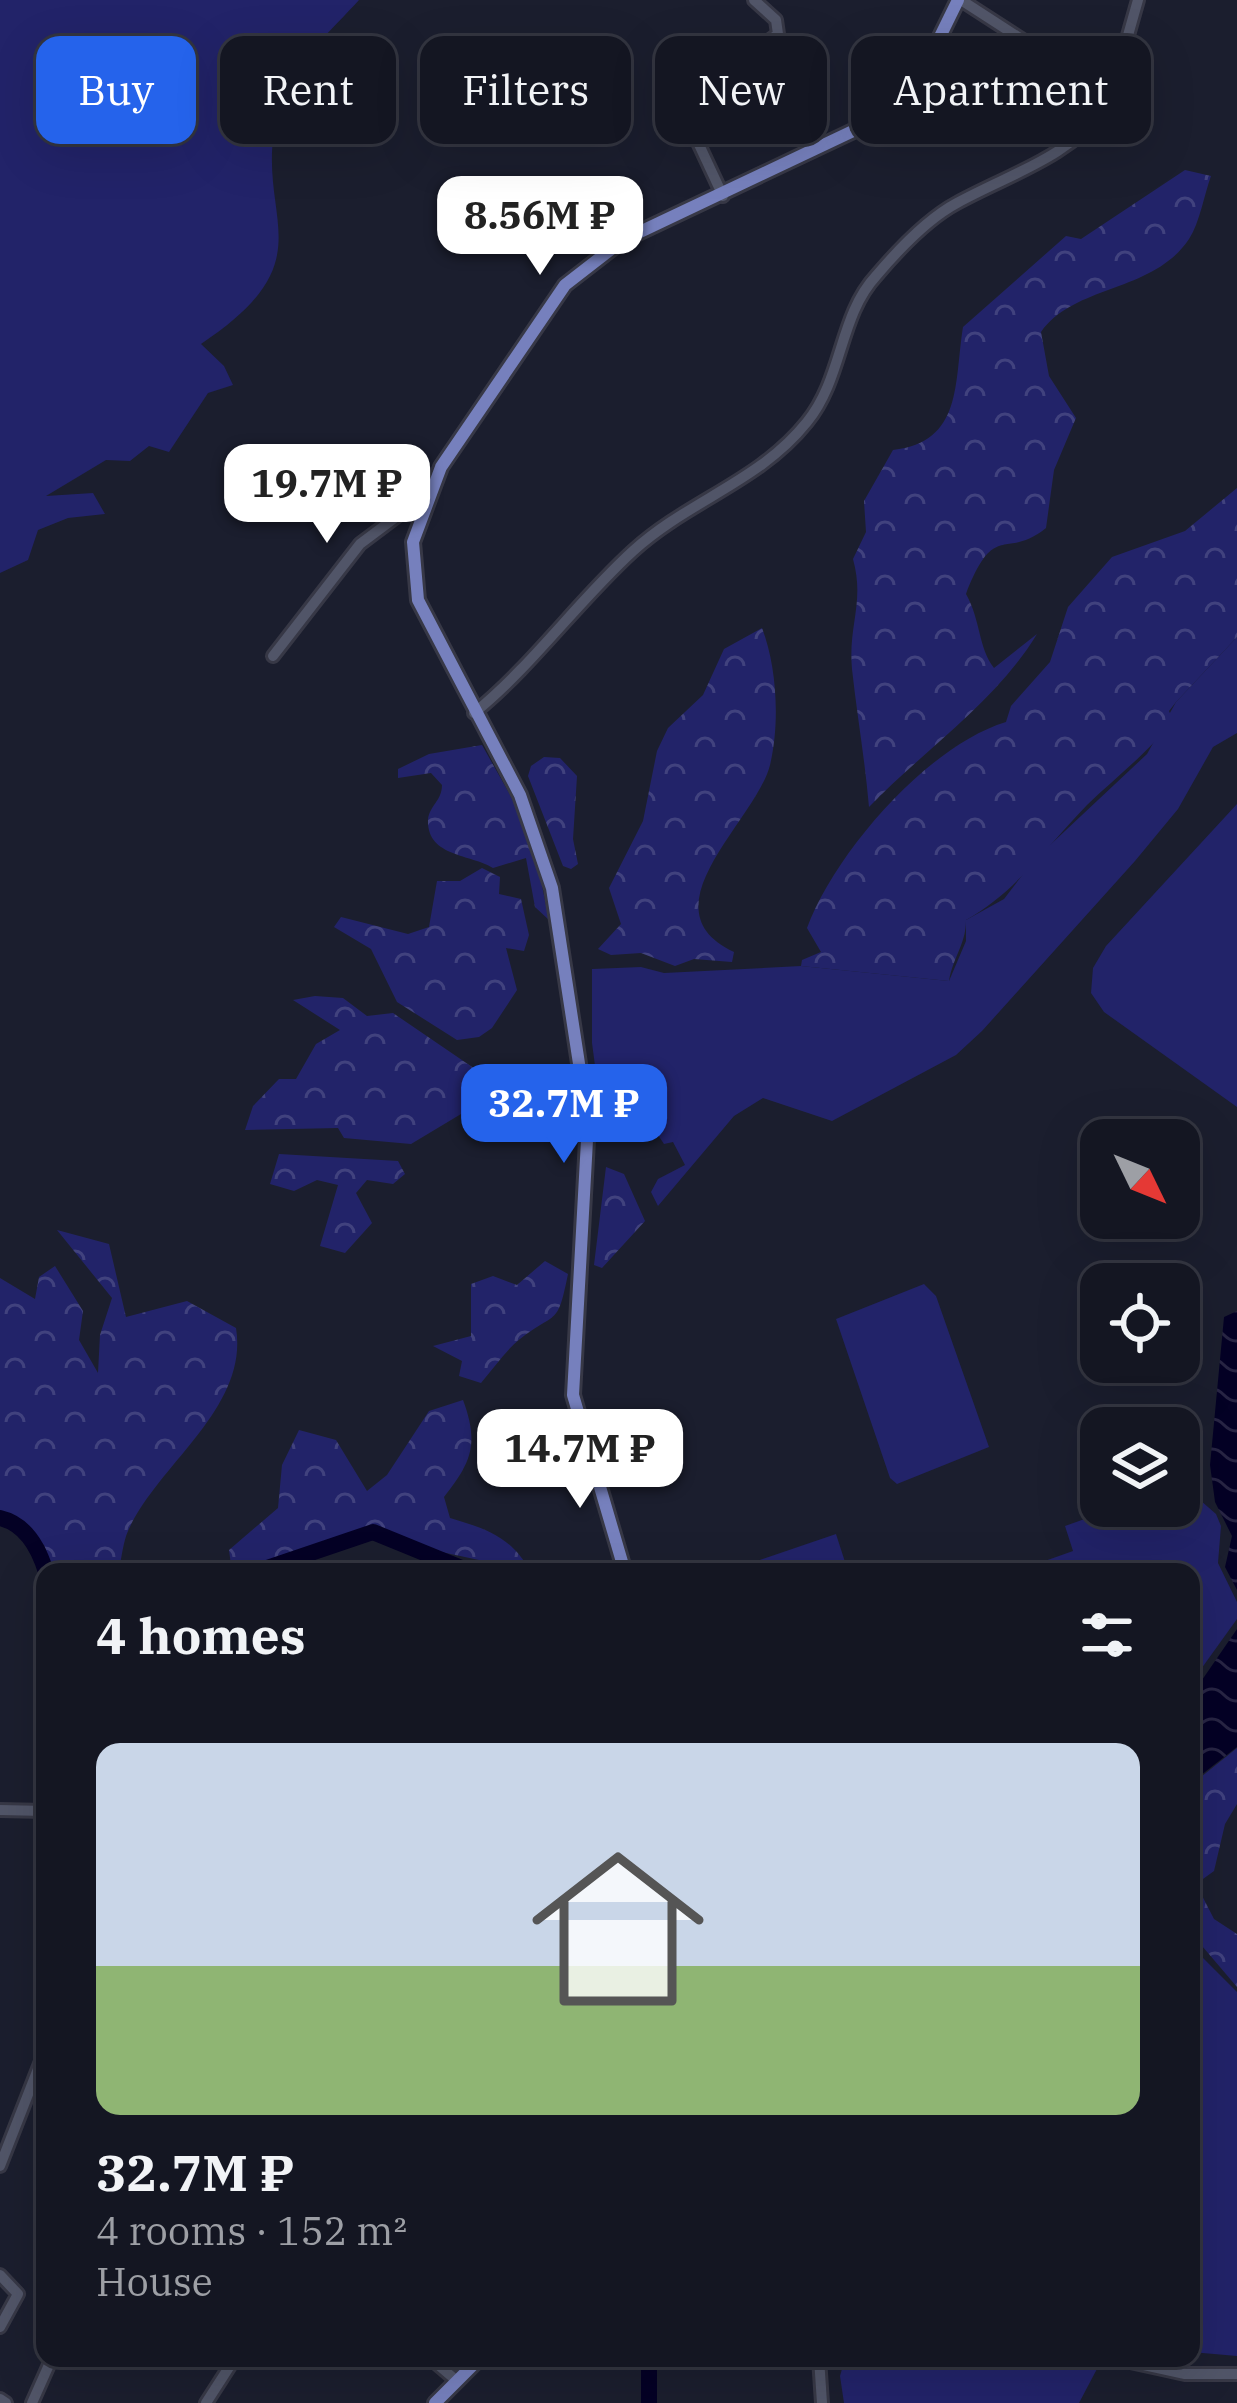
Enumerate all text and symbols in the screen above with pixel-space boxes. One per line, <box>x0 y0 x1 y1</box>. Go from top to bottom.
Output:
chip: Buy <box>36 36 196 144</box>
chip: Rent <box>220 36 396 144</box>
chip: Filters <box>420 36 631 144</box>
chip: New <box>655 36 827 144</box>
chip: Apartment <box>851 36 1151 144</box>
pin: 8.56M ₽ <box>429 176 651 278</box>
text: 8.56M ₽ <box>464 189 616 240</box>
pin: 19.7M ₽ <box>216 444 438 546</box>
text: 19.7M ₽ <box>251 457 403 508</box>
pin: 32.7M ₽ <box>453 1064 675 1166</box>
text: 32.7M ₽ <box>488 1077 640 1128</box>
north arrow <box>1080 1119 1200 1239</box>
map controls <box>1080 1119 1200 1527</box>
button: locate <box>1080 1263 1200 1383</box>
button: layers <box>1080 1407 1200 1527</box>
pin: 14.7M ₽ <box>469 1409 691 1511</box>
text: 14.7M ₽ <box>504 1422 656 1473</box>
text: 4 homes <box>96 1602 306 1668</box>
icon: filters <box>1074 1602 1140 1668</box>
icon: home <box>510 1821 726 2037</box>
text: 32.7M ₽ <box>96 2139 295 2205</box>
text: 4 rooms · 152 m² <box>96 2205 407 2256</box>
text: House <box>96 2256 213 2307</box>

